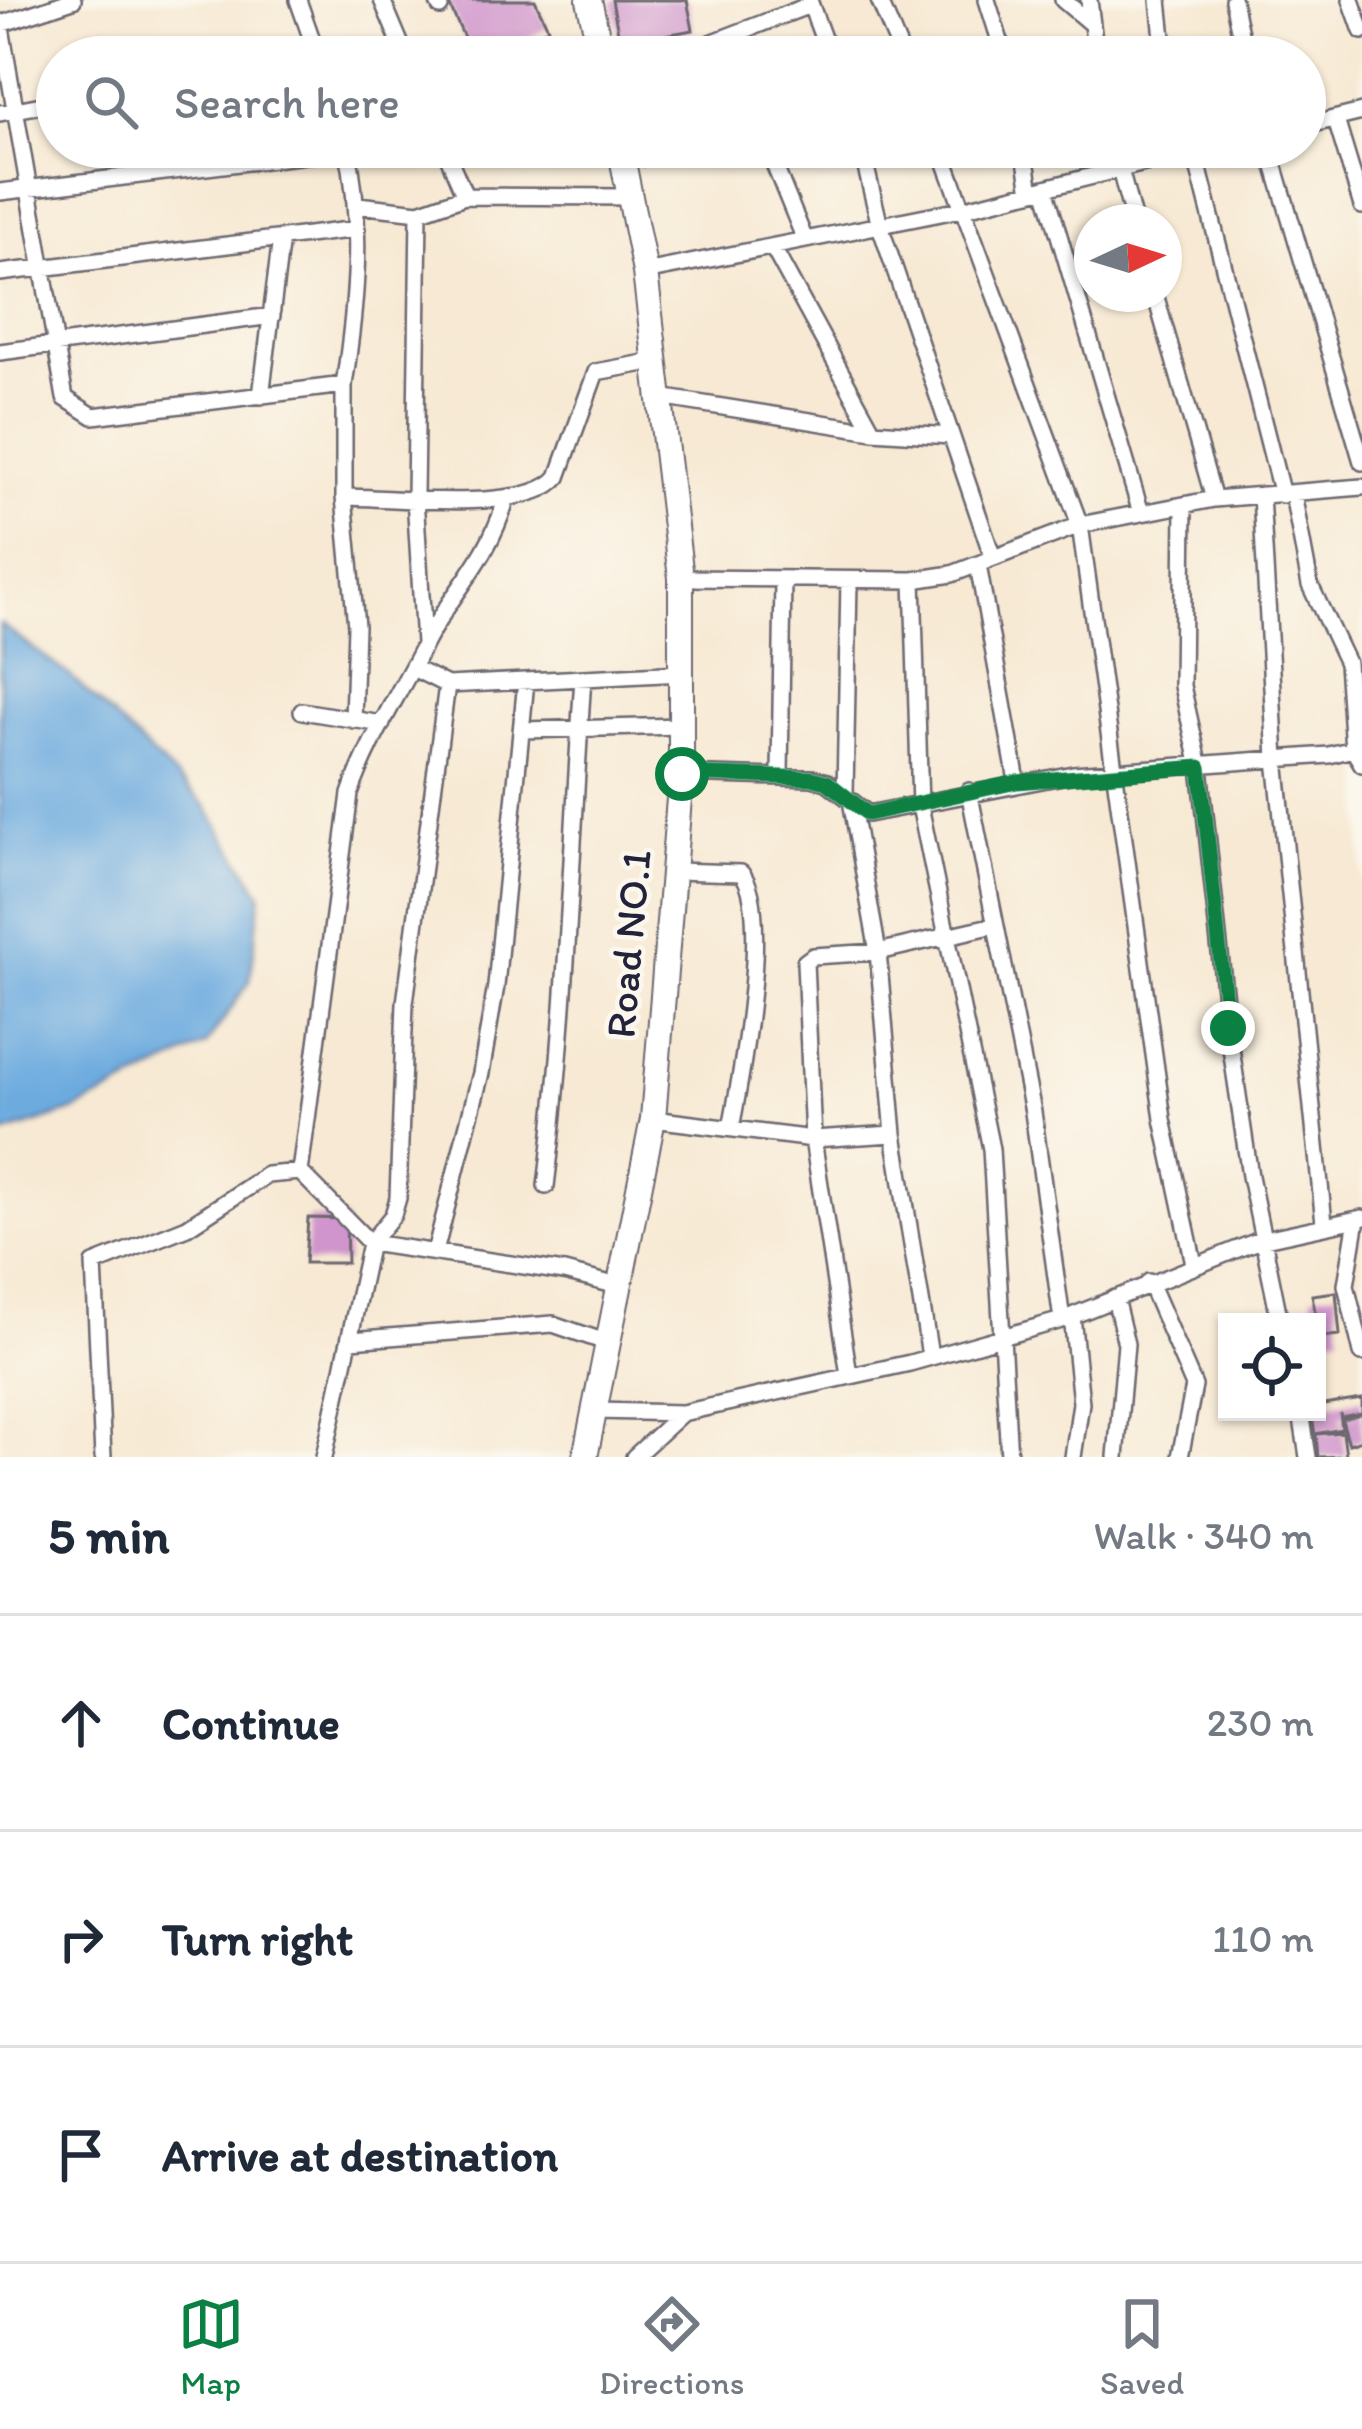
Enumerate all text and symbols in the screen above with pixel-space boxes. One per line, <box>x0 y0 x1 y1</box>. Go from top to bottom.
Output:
search box <box>36 36 1326 168</box>
icon: search <box>78 69 144 135</box>
text: Search here <box>174 75 400 129</box>
north arrow <box>1074 204 1182 312</box>
route start <box>655 747 709 801</box>
street label: Road NO.1 <box>594 848 662 1040</box>
route end <box>1201 1001 1255 1055</box>
map controls <box>1218 1313 1326 1421</box>
button: locate <box>1218 1313 1326 1421</box>
text: 5 min <box>48 1505 169 1566</box>
text: Walk · 340 m <box>1094 1512 1314 1559</box>
icon: ahead <box>48 1690 114 1756</box>
text: Continue <box>162 1696 340 1750</box>
text: 230 m <box>1207 1699 1314 1746</box>
icon: right <box>48 1906 114 1972</box>
text: Turn right <box>162 1912 353 1966</box>
text: 110 m <box>1212 1915 1314 1962</box>
icon: arrive <box>48 2122 114 2188</box>
text: Arrive at destination <box>162 2128 558 2182</box>
tab: Map <box>178 2291 244 2402</box>
tab: Directions <box>599 2291 744 2402</box>
tab: Saved <box>1100 2291 1184 2402</box>

